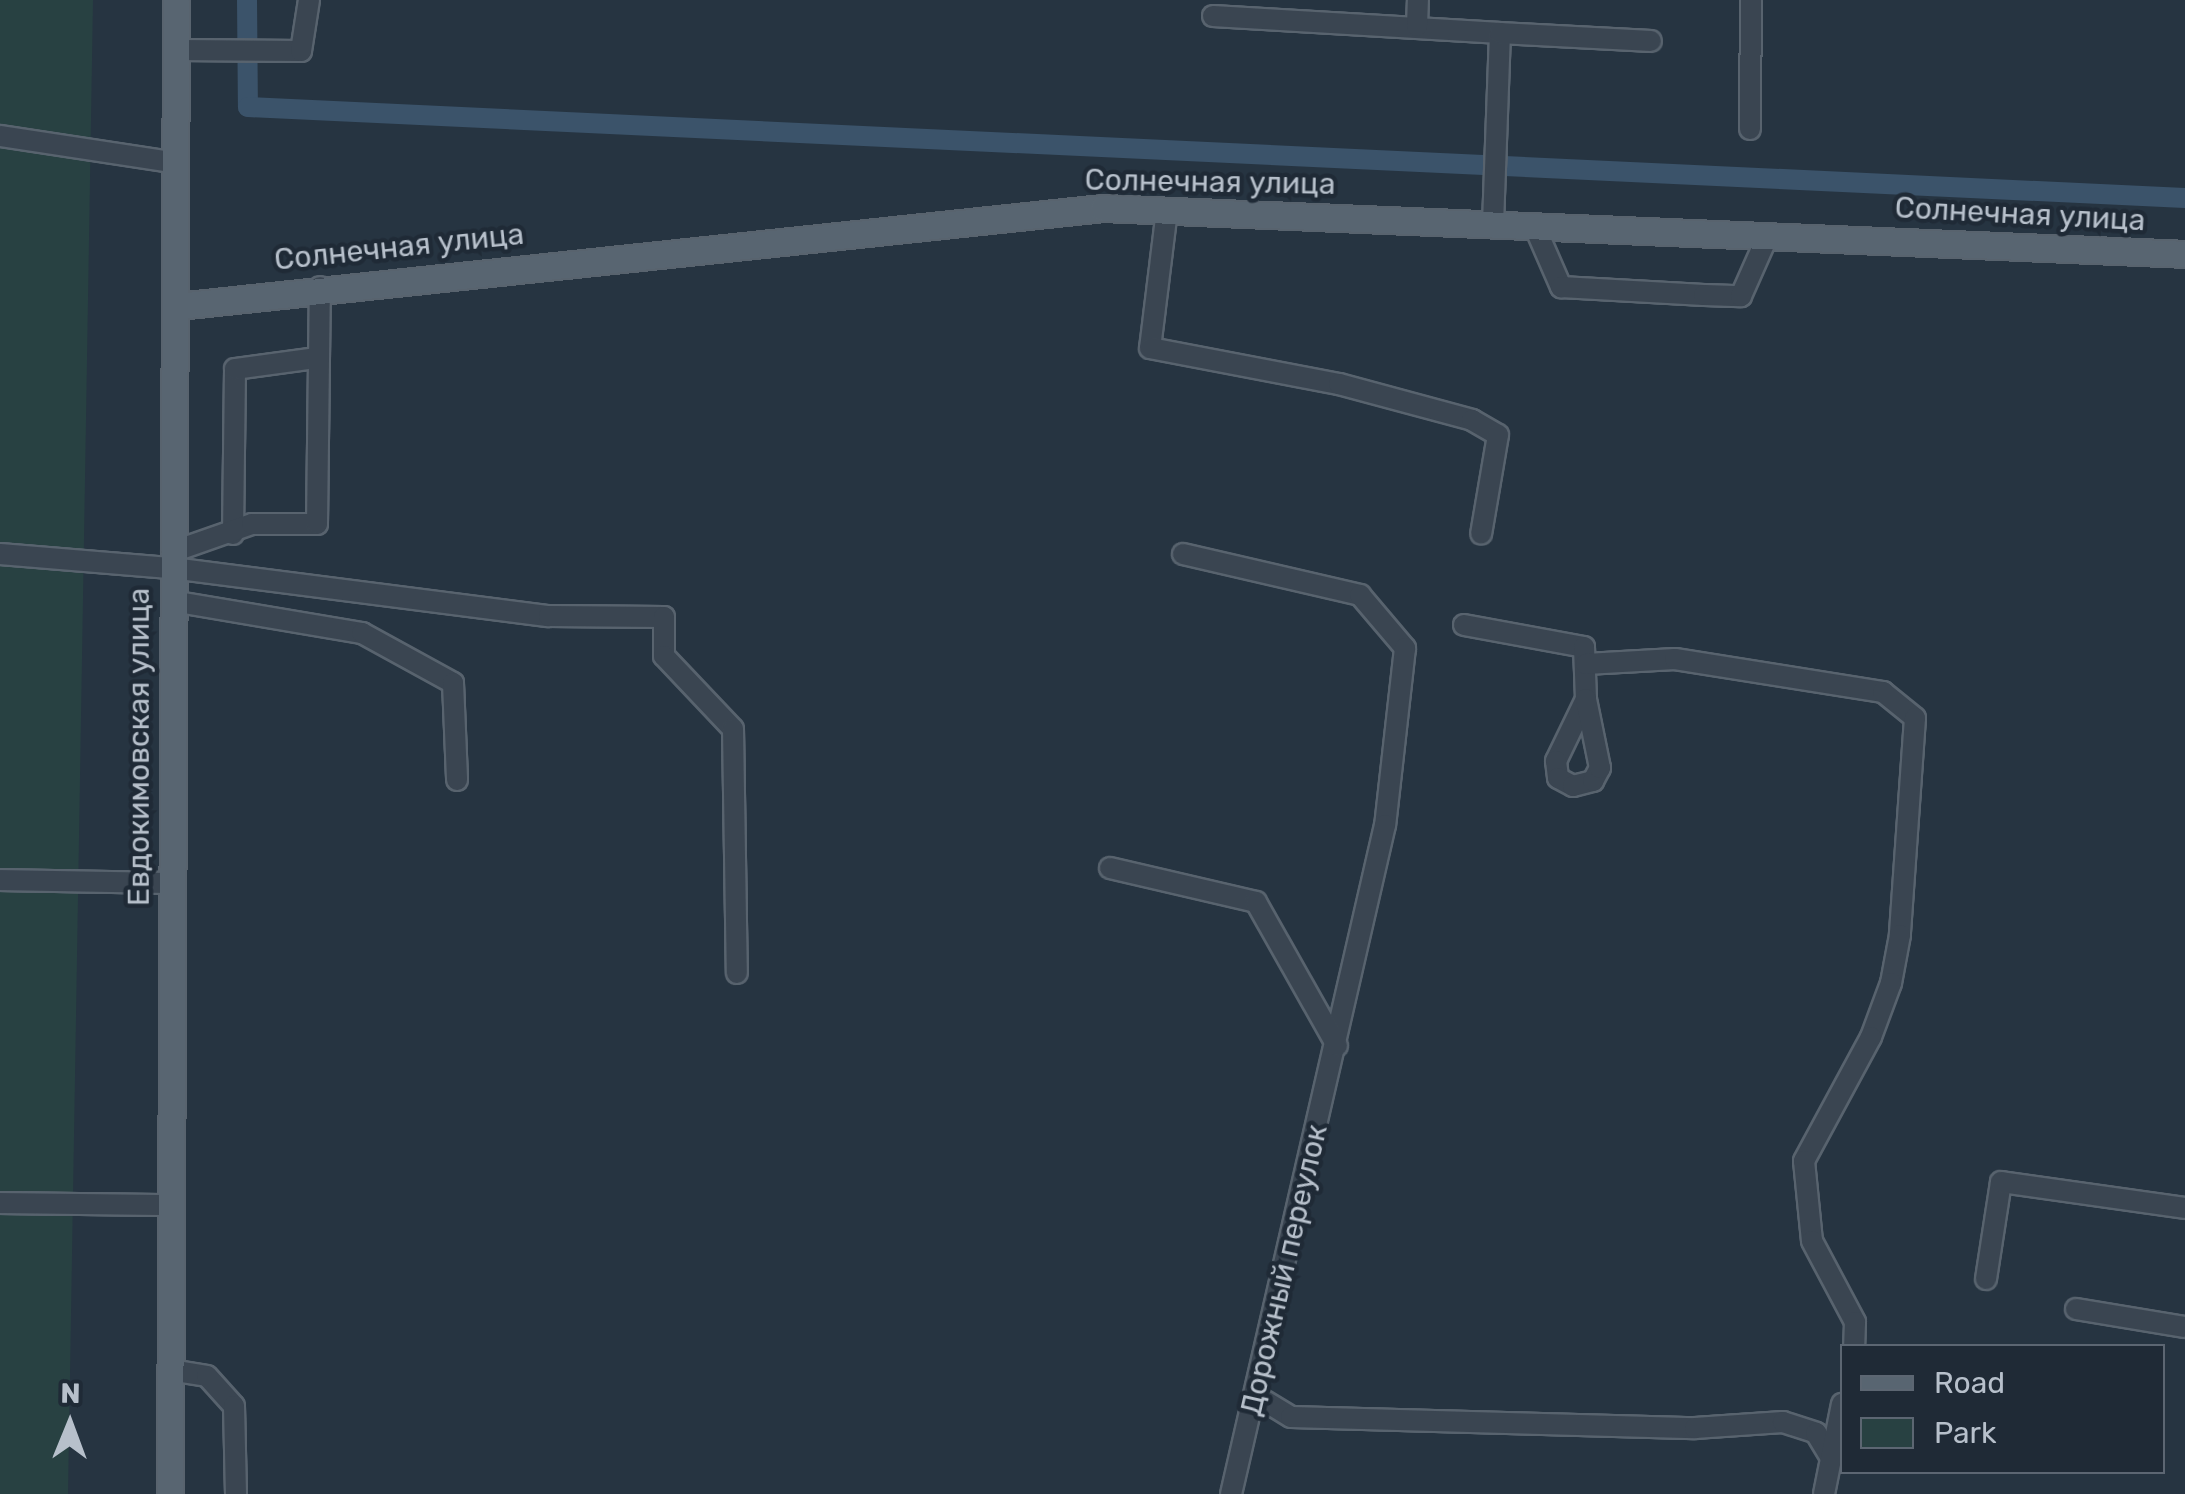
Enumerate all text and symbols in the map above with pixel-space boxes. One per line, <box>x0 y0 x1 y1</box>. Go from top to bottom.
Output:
street label: Солнечная улица <box>1084 162 1336 202</box>
street label: Солнечная улица <box>1894 189 2146 239</box>
street label: Солнечная улица <box>272 216 526 278</box>
street label: Евдокимовская улица <box>121 588 157 906</box>
street label: Дорожный переулок <box>1233 1121 1335 1419</box>
legend <box>1840 1344 2165 1474</box>
text: Road <box>1934 1365 2005 1401</box>
north arrow <box>20 1374 120 1474</box>
text: N <box>60 1377 81 1410</box>
text: Park <box>1934 1415 1996 1451</box>

